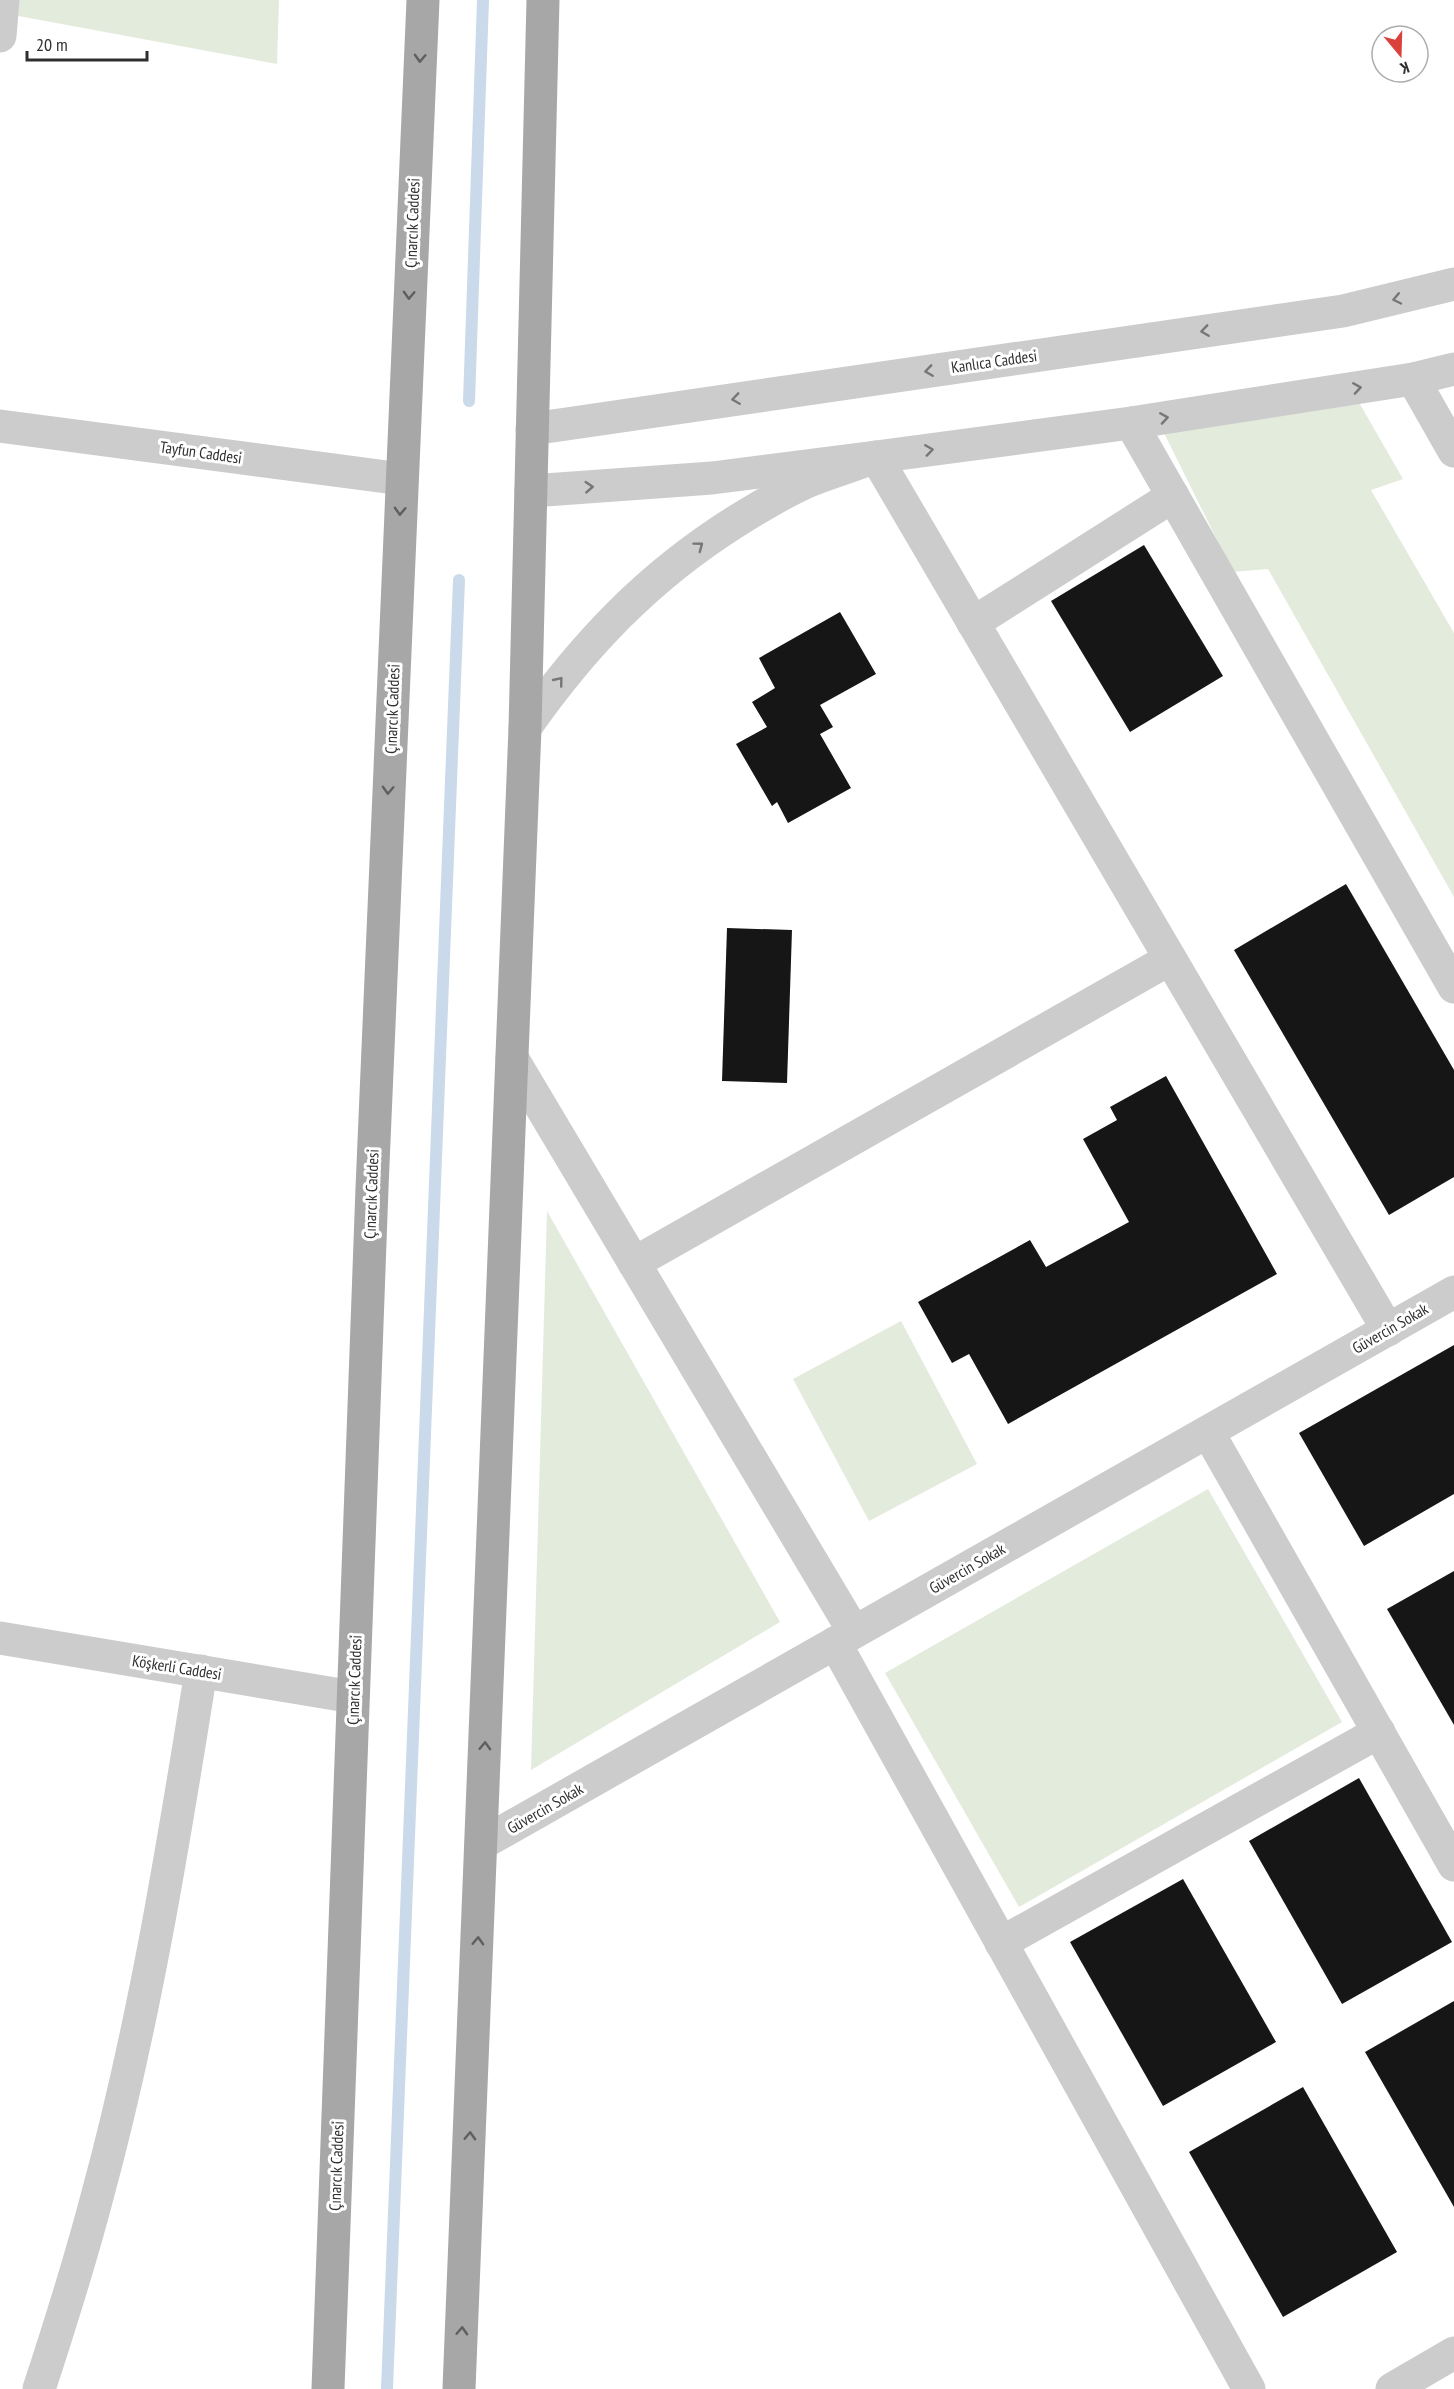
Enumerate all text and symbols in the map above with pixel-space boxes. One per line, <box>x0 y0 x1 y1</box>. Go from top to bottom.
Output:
scale bar <box>27 24 147 62</box>
north arrow <box>1370 24 1430 84</box>
text: 20 m <box>36 33 68 56</box>
one-way arrow <box>413 54 426 63</box>
text: K <box>1397 57 1412 79</box>
street label: Çınarcık Caddesi <box>400 178 424 268</box>
one-way arrow <box>403 291 416 300</box>
one-way arrow <box>1393 292 1403 305</box>
one-way arrow <box>1201 324 1210 336</box>
street label: Kanlıca Caddesi <box>950 345 1038 377</box>
one-way arrow <box>924 364 934 376</box>
one-way arrow <box>1352 382 1362 395</box>
one-way arrow <box>731 393 741 405</box>
one-way arrow <box>1159 412 1169 425</box>
street label: Tayfun Caddesi <box>159 436 243 468</box>
one-way arrow <box>925 444 934 457</box>
one-way arrow <box>585 480 594 493</box>
one-way arrow <box>394 507 407 516</box>
one-way arrow <box>692 542 703 553</box>
street label: Çınarcık Caddesi <box>380 664 404 754</box>
one-way arrow <box>552 676 563 687</box>
one-way arrow <box>382 785 395 794</box>
street label: Çınarcık Caddesi <box>359 1149 383 1239</box>
street label: Güvercin Sokak <box>1349 1298 1432 1358</box>
street label: Güvercin Sokak <box>926 1538 1009 1598</box>
street label: Çınarcık Caddesi <box>342 1635 366 1725</box>
street label: Köşkerli Caddesi <box>131 1650 223 1684</box>
one-way arrow <box>478 1741 491 1750</box>
street label: Güvercin Sokak <box>504 1778 587 1838</box>
one-way arrow <box>471 1936 484 1945</box>
street label: Çınarcık Caddesi <box>324 2121 348 2211</box>
one-way arrow <box>464 2131 477 2140</box>
one-way arrow <box>456 2326 469 2335</box>

